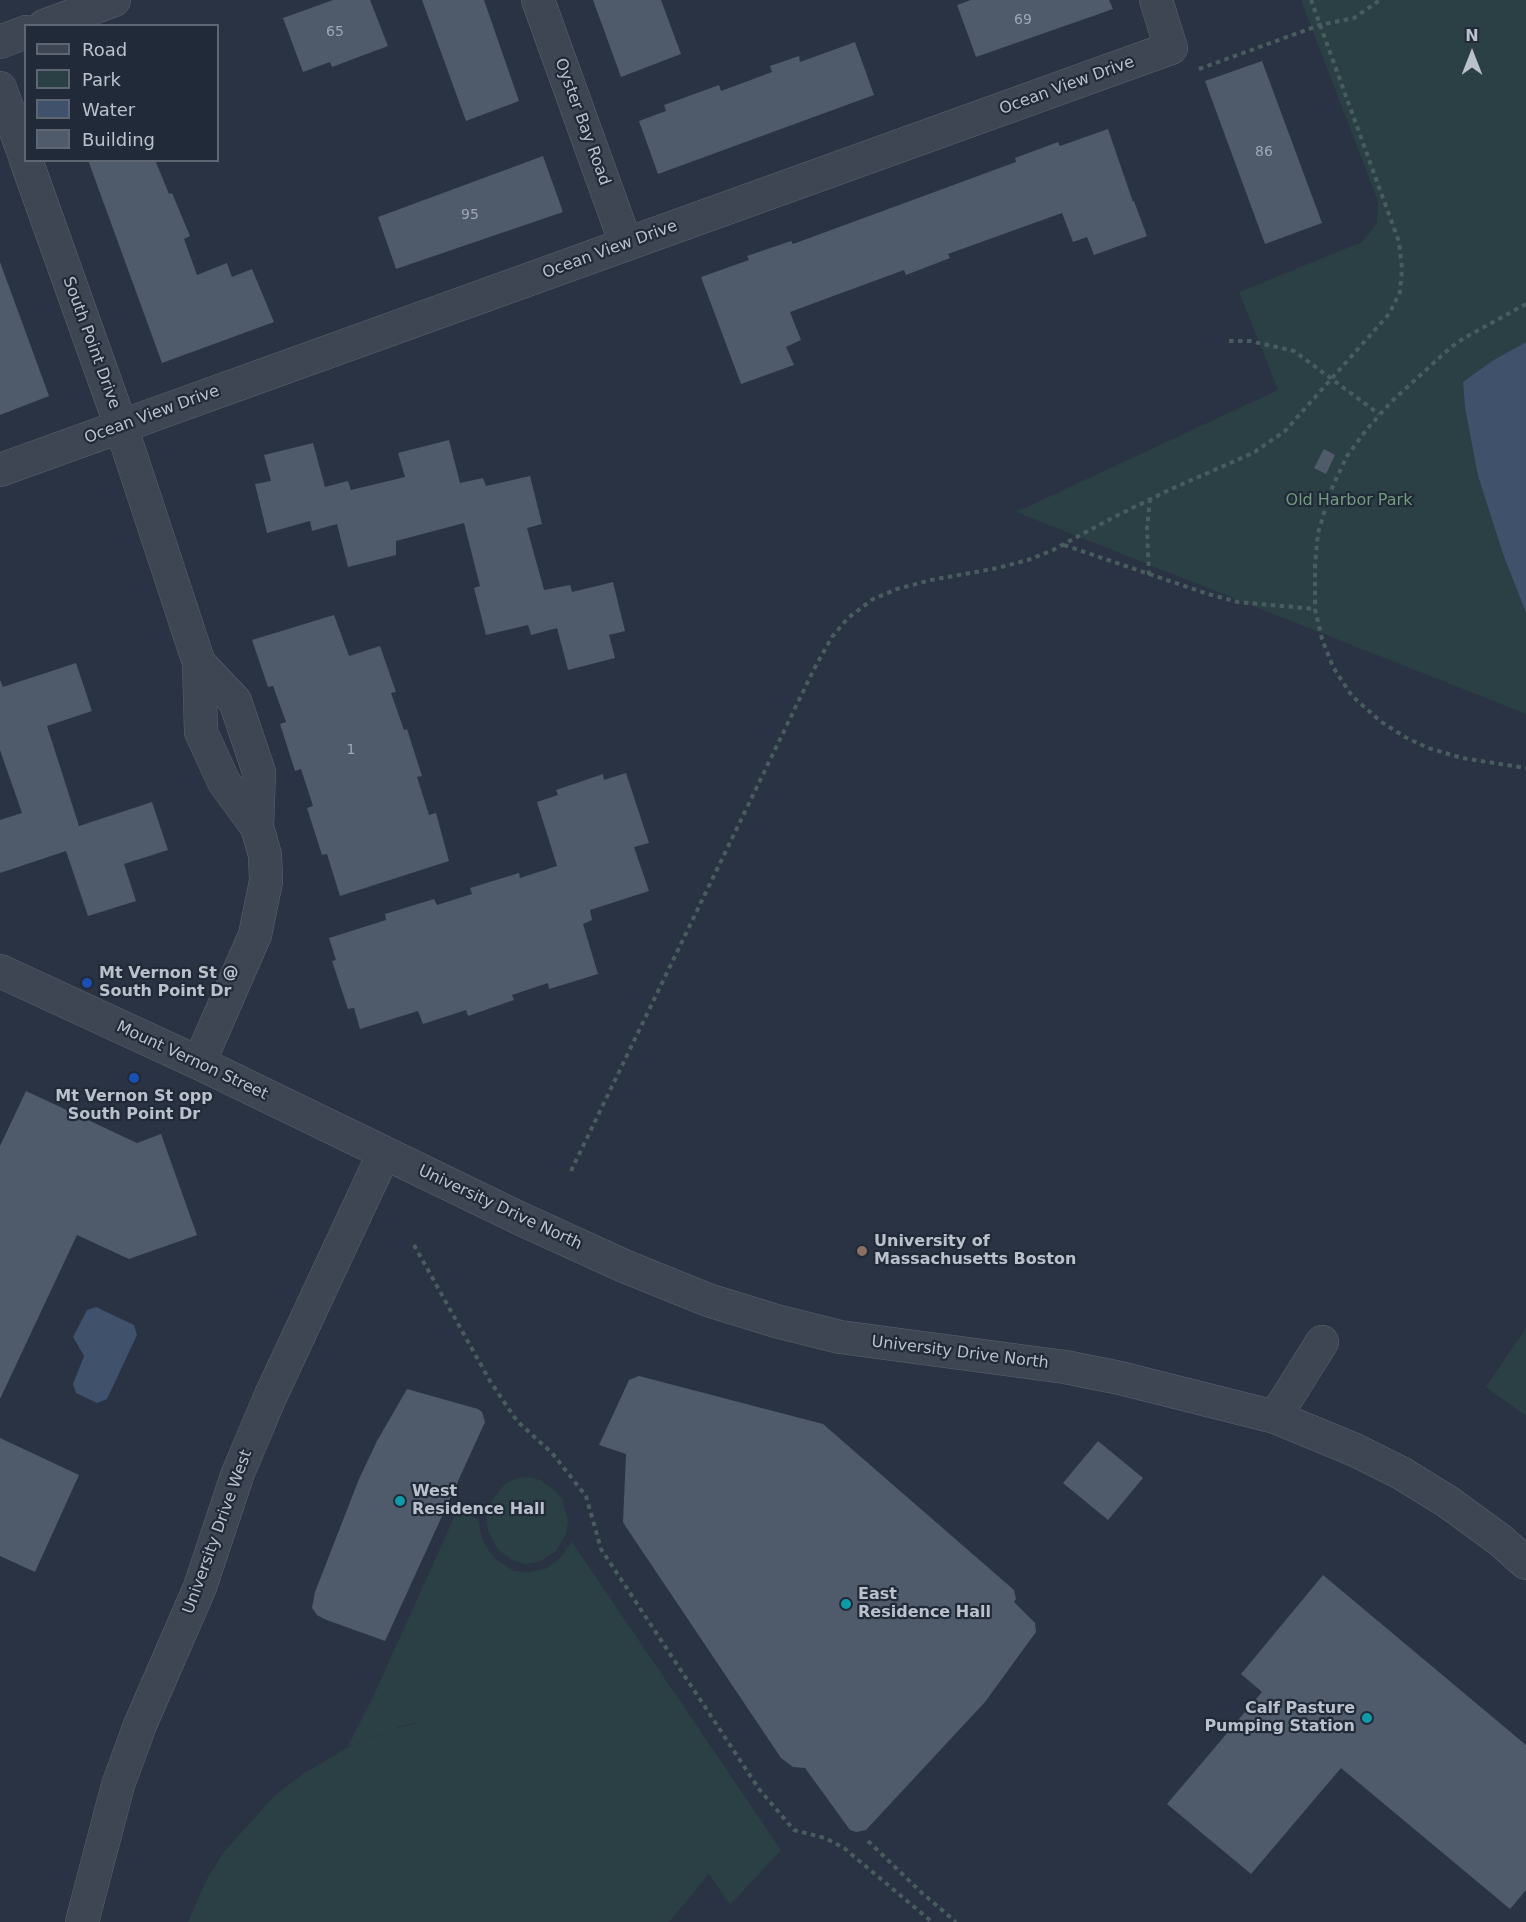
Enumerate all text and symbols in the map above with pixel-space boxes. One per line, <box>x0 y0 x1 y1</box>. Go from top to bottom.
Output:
house number: 69 <box>1014 12 1032 28</box>
legend <box>24 24 219 162</box>
house number: 65 <box>326 24 344 40</box>
north arrow <box>1442 24 1502 84</box>
text: N <box>1465 26 1479 45</box>
text: Road <box>82 39 127 60</box>
street label: Ocean View Drive <box>997 53 1137 119</box>
street label: Oyster Bay Road <box>550 56 614 188</box>
text: Park <box>82 69 121 90</box>
text: Water <box>82 99 135 120</box>
text: Building <box>82 129 155 150</box>
house number: 86 <box>1255 144 1273 160</box>
house number: 95 <box>461 207 479 223</box>
street label: Ocean View Drive <box>540 217 680 283</box>
street label: South Point Drive <box>58 274 124 412</box>
street label: Ocean View Drive <box>82 382 222 448</box>
park label: Old Harbor Park <box>1286 491 1412 511</box>
house number: 1 <box>347 742 355 758</box>
place label: Mt Vernon St @ South Point Dr <box>99 964 238 1002</box>
marker: Mt Vernon St @ South Point Dr <box>80 976 94 990</box>
street label: Mount Vernon Street <box>113 1017 271 1105</box>
marker: Mt Vernon St opp South Point Dr <box>127 1071 141 1085</box>
place label: Mt Vernon St opp South Point Dr <box>55 1087 213 1125</box>
street label: University Drive North <box>415 1162 585 1254</box>
place label: University of Massachusetts Boston <box>874 1232 1076 1270</box>
marker: University of Massachusetts Boston <box>855 1244 869 1258</box>
street label: University Drive North <box>870 1333 1050 1373</box>
street label: University Drive West <box>179 1447 257 1617</box>
place label: West Residence Hall <box>412 1482 545 1520</box>
marker: West Residence Hall <box>393 1494 407 1508</box>
place label: East Residence Hall <box>858 1585 991 1623</box>
marker: East Residence Hall <box>839 1597 853 1611</box>
place label: Calf Pasture Pumping Station <box>1204 1699 1355 1737</box>
marker: Calf Pasture Pumping Station <box>1360 1711 1374 1725</box>

